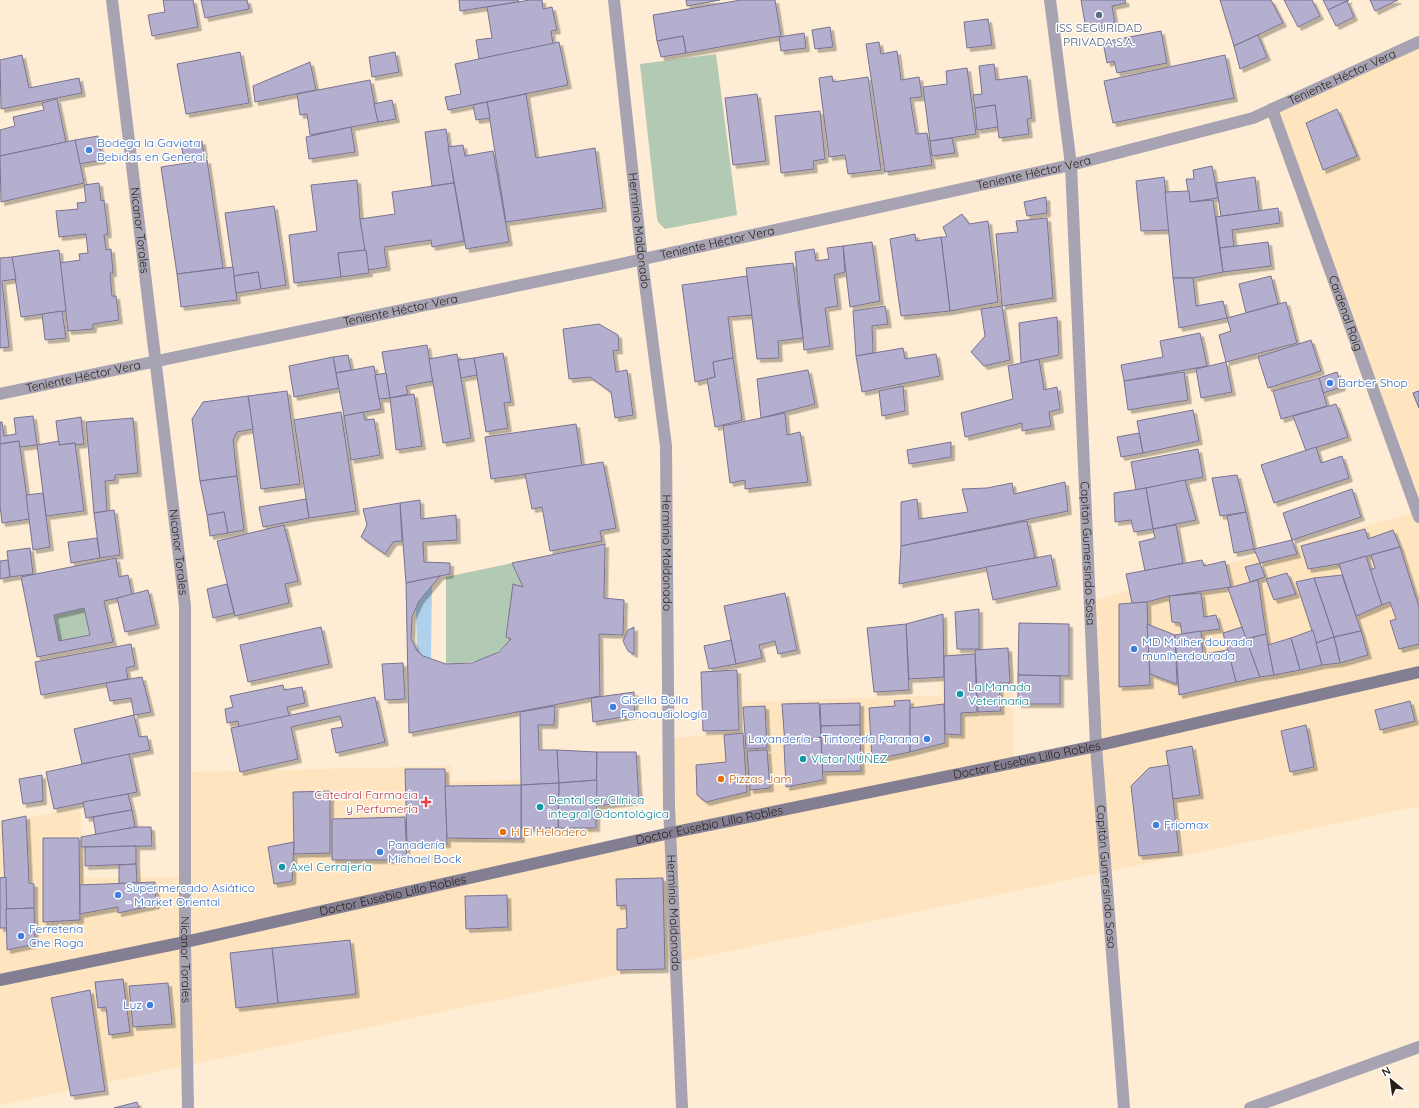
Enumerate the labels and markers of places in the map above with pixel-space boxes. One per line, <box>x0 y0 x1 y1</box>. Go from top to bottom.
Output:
marker: ISS SEGURIDAD PRIVADA S.A. <box>1094 10 1104 20</box>
place label: ISS SEGURIDAD PRIVADA S.A. <box>1056 20 1142 49</box>
place label: Bodega la Gaviota Bebidas en General <box>97 135 205 164</box>
marker: Bodega la Gaviota Bebidas en General <box>84 145 94 155</box>
place label: Barber Shop <box>1338 375 1408 390</box>
marker: Barber Shop <box>1325 378 1335 388</box>
place label: MD Mulher dourada munlherdourada <box>1142 634 1252 663</box>
marker: MD Mulher dourada munlherdourada <box>1129 644 1139 654</box>
place label: La Manada Veterinaria <box>968 679 1031 708</box>
marker: La Manada Veterinaria <box>955 689 965 699</box>
place label: Gisella Bolla Fonoaudiología <box>621 692 707 721</box>
marker: Gisella Bolla Fonoaudiología <box>608 702 618 712</box>
place label: Lavandería - Tintorería Parana <box>748 731 919 746</box>
marker: Lavandería - Tintorería Parana <box>922 734 932 744</box>
place label: Víctor NÚÑEZ <box>811 751 888 766</box>
marker: Víctor NÚÑEZ <box>798 754 808 764</box>
place label: Pizzas Jam <box>729 771 792 786</box>
marker: Pizzas Jam <box>716 774 726 784</box>
place label: Catedral Farmacia y Perfumería <box>314 787 418 816</box>
place label: Dental ser Clínica integral Odontológica <box>548 792 669 821</box>
marker: Catedral Farmacia y Perfumería <box>421 797 431 807</box>
marker: Dental ser Clínica integral Odontológica <box>535 802 545 812</box>
place label: Friomax <box>1164 817 1209 832</box>
marker: Friomax <box>1151 820 1161 830</box>
place label: H El Heladero <box>511 824 587 839</box>
marker: H El Heladero <box>498 827 508 837</box>
place label: Panadería Michael Bock <box>388 837 461 866</box>
marker: Panadería Michael Bock <box>375 847 385 857</box>
place label: Axel Cerrajería <box>290 859 372 874</box>
marker: Axel Cerrajería <box>277 862 287 872</box>
place label: Supermercado Asiático - Market Oriental <box>126 880 255 909</box>
marker: Supermercado Asiático - Market Oriental <box>113 890 123 900</box>
place label: Ferreteria Che Roga <box>29 921 84 950</box>
marker: Ferreteria Che Roga <box>16 931 26 941</box>
place label: Luz <box>123 997 142 1012</box>
marker: Luz <box>145 1000 155 1010</box>

